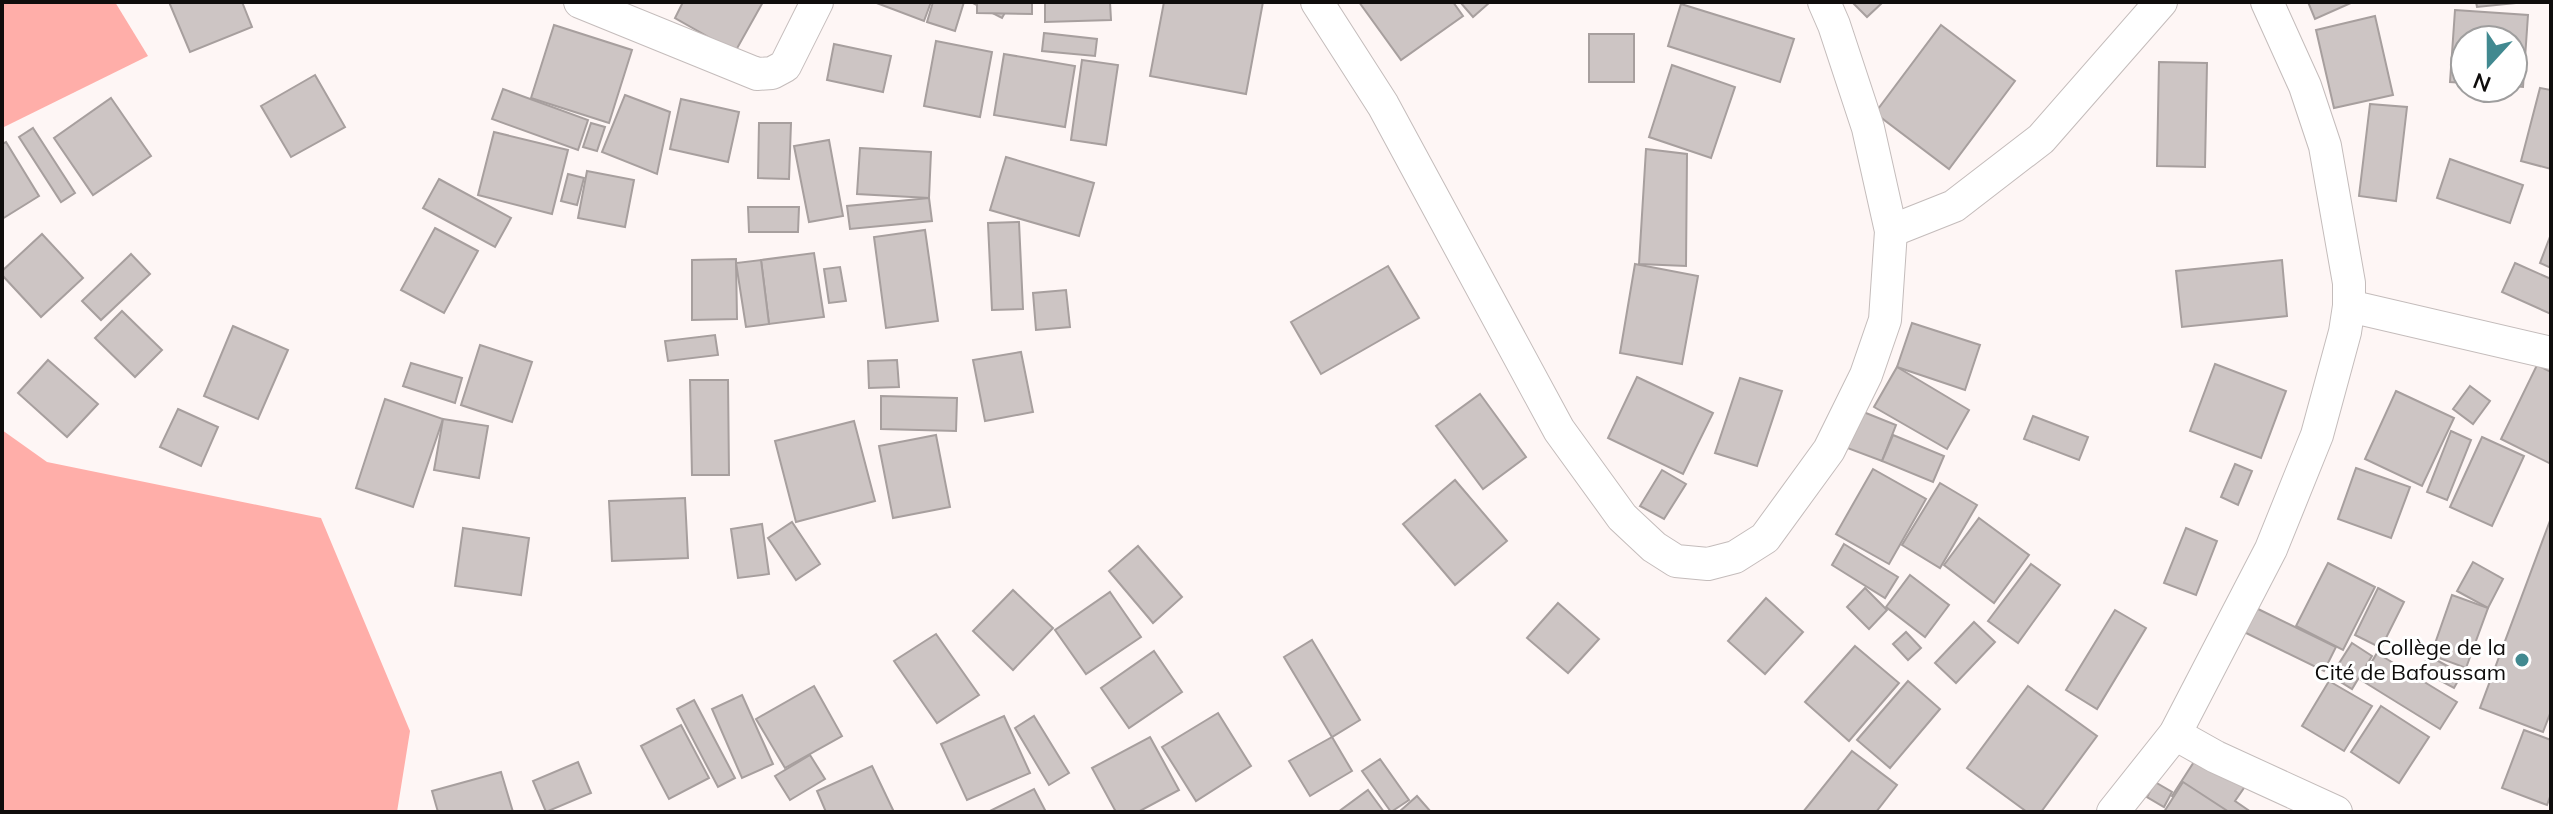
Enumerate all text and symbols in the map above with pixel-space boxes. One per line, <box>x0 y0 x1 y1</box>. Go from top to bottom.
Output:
north arrow <box>2449 24 2529 104</box>
text: N <box>2469 67 2495 99</box>
place label: Collège de la Cité de Bafoussam <box>2315 633 2506 686</box>
marker: Collège de la Cité de Bafoussam <box>2513 651 2531 669</box>

